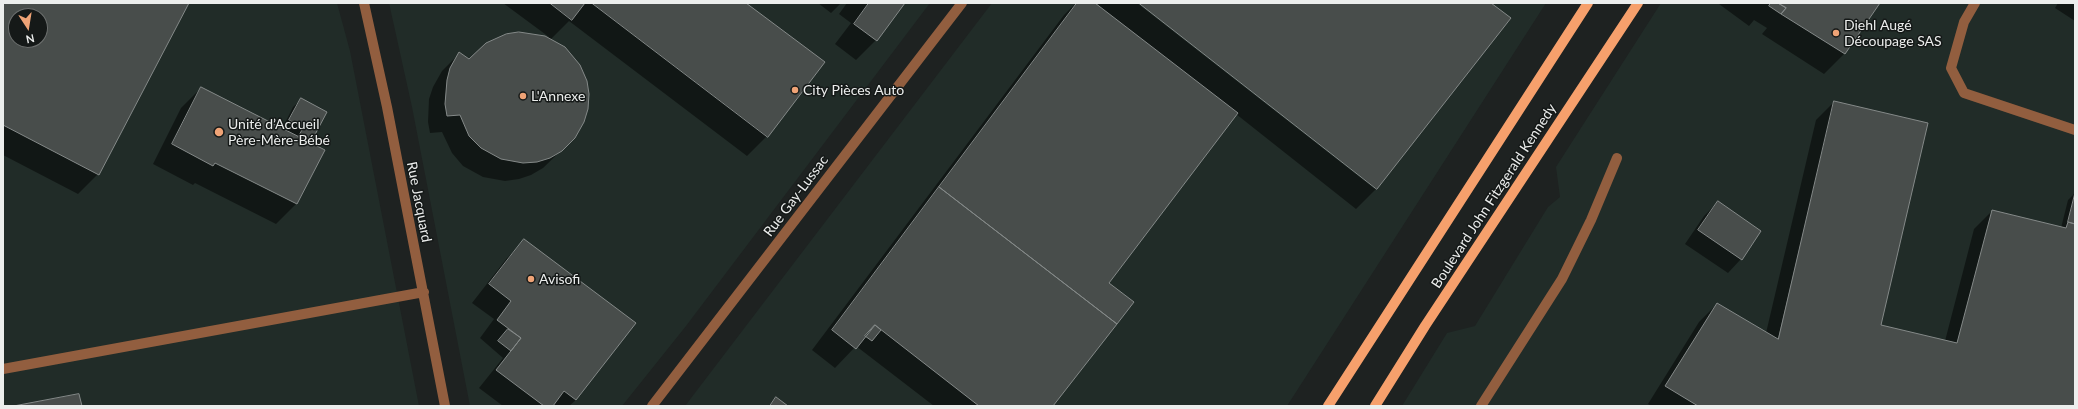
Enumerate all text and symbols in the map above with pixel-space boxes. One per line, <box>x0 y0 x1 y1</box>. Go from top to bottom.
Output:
north arrow <box>8 8 48 48</box>
place label: Diehl Augé Découpage SAS <box>1844 17 1942 50</box>
marker: Diehl Augé Découpage SAS <box>1831 28 1841 38</box>
text: N <box>25 32 36 46</box>
place label: City Pièces Auto <box>803 82 904 98</box>
marker: City Pièces Auto <box>790 85 800 95</box>
place label: L'Annexe <box>531 88 585 104</box>
marker: L'Annexe <box>518 91 528 101</box>
street label: Boulevard John Fitzgerald Kennedy <box>1428 101 1560 291</box>
place label: Unité d’Accueil Père-Mère-Bébé <box>228 116 330 148</box>
marker: Unité d’Accueil Père-Mère-Bébé <box>213 126 225 138</box>
street label: Rue Gay-Lussac <box>760 152 832 240</box>
street label: Rue Jacquard <box>403 160 435 244</box>
place label: Avisofi <box>539 271 580 287</box>
marker: Avisofi <box>526 274 536 284</box>

